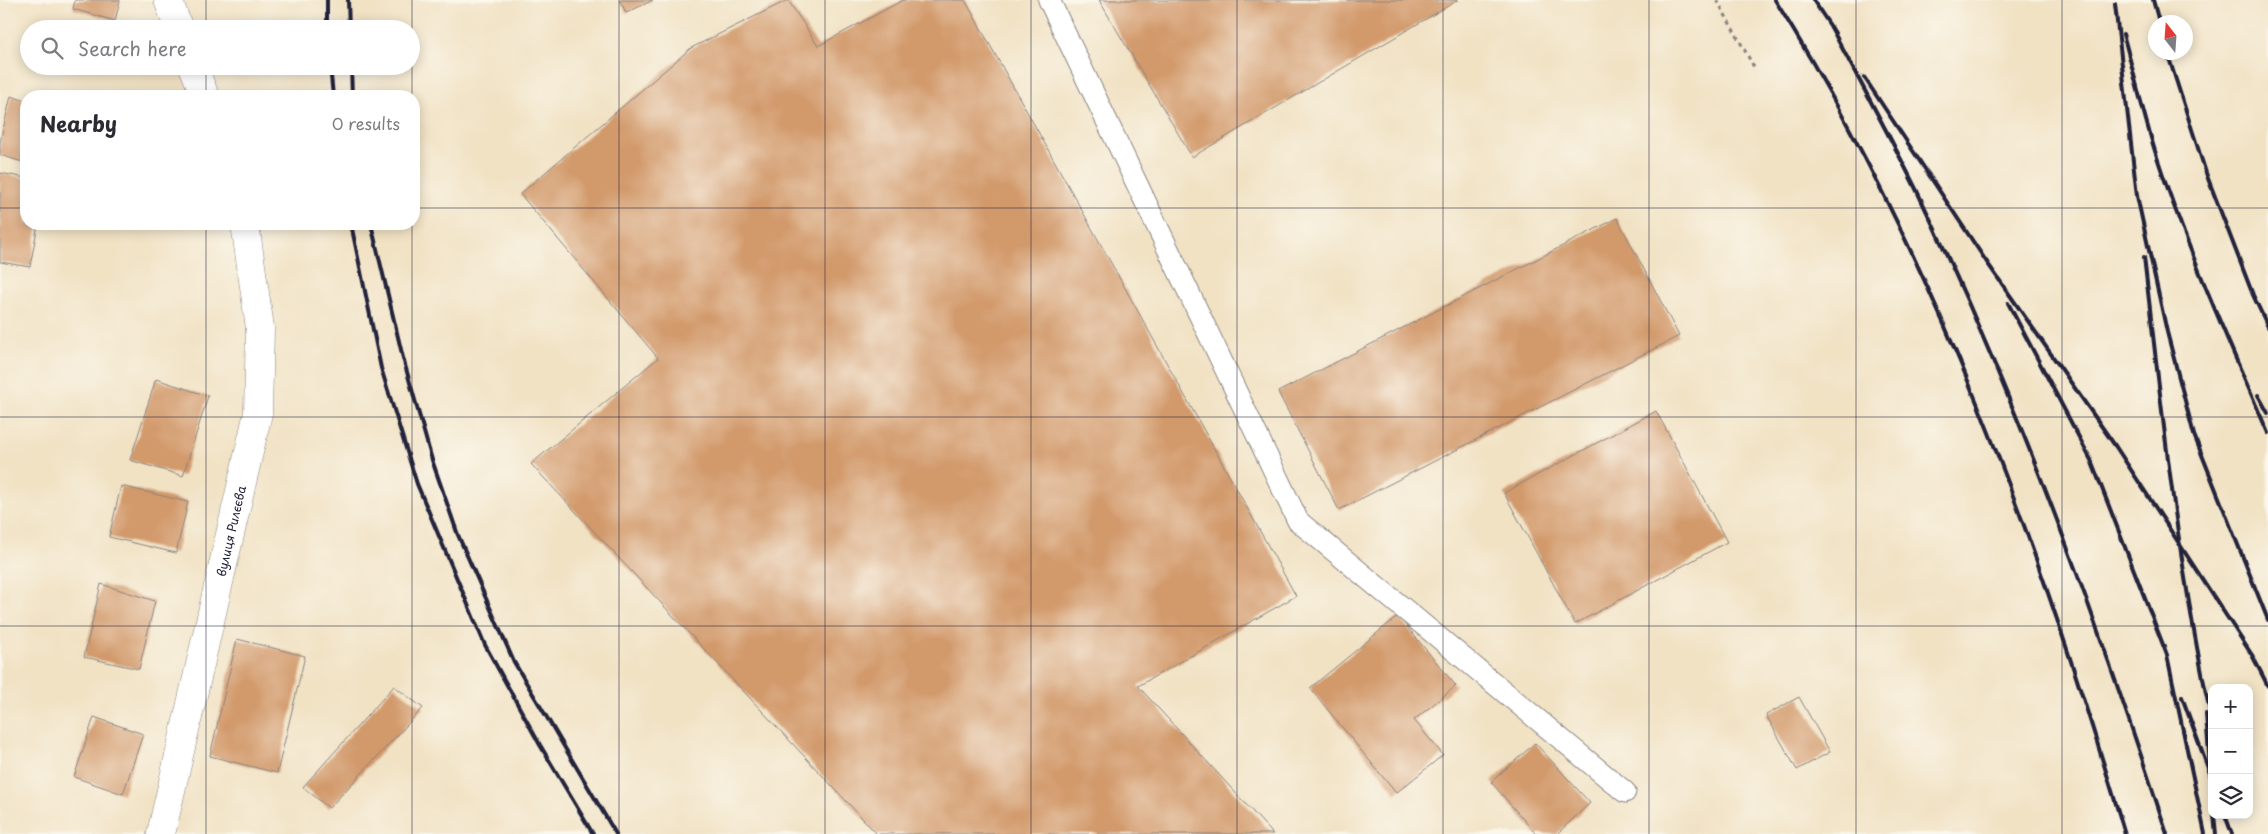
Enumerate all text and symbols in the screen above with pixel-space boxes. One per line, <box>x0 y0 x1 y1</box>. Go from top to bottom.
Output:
north arrow <box>2148 15 2193 60</box>
search box <box>20 20 420 75</box>
icon: search <box>38 34 66 62</box>
text: Search here <box>78 34 187 62</box>
text: Nearby <box>40 107 117 139</box>
text: 0 results <box>332 111 400 135</box>
street label: вулиця Рилєєва <box>212 483 250 578</box>
map controls <box>2208 684 2253 819</box>
button: + <box>2208 684 2253 729</box>
button: − <box>2208 729 2253 774</box>
button: layers <box>2208 774 2253 819</box>

